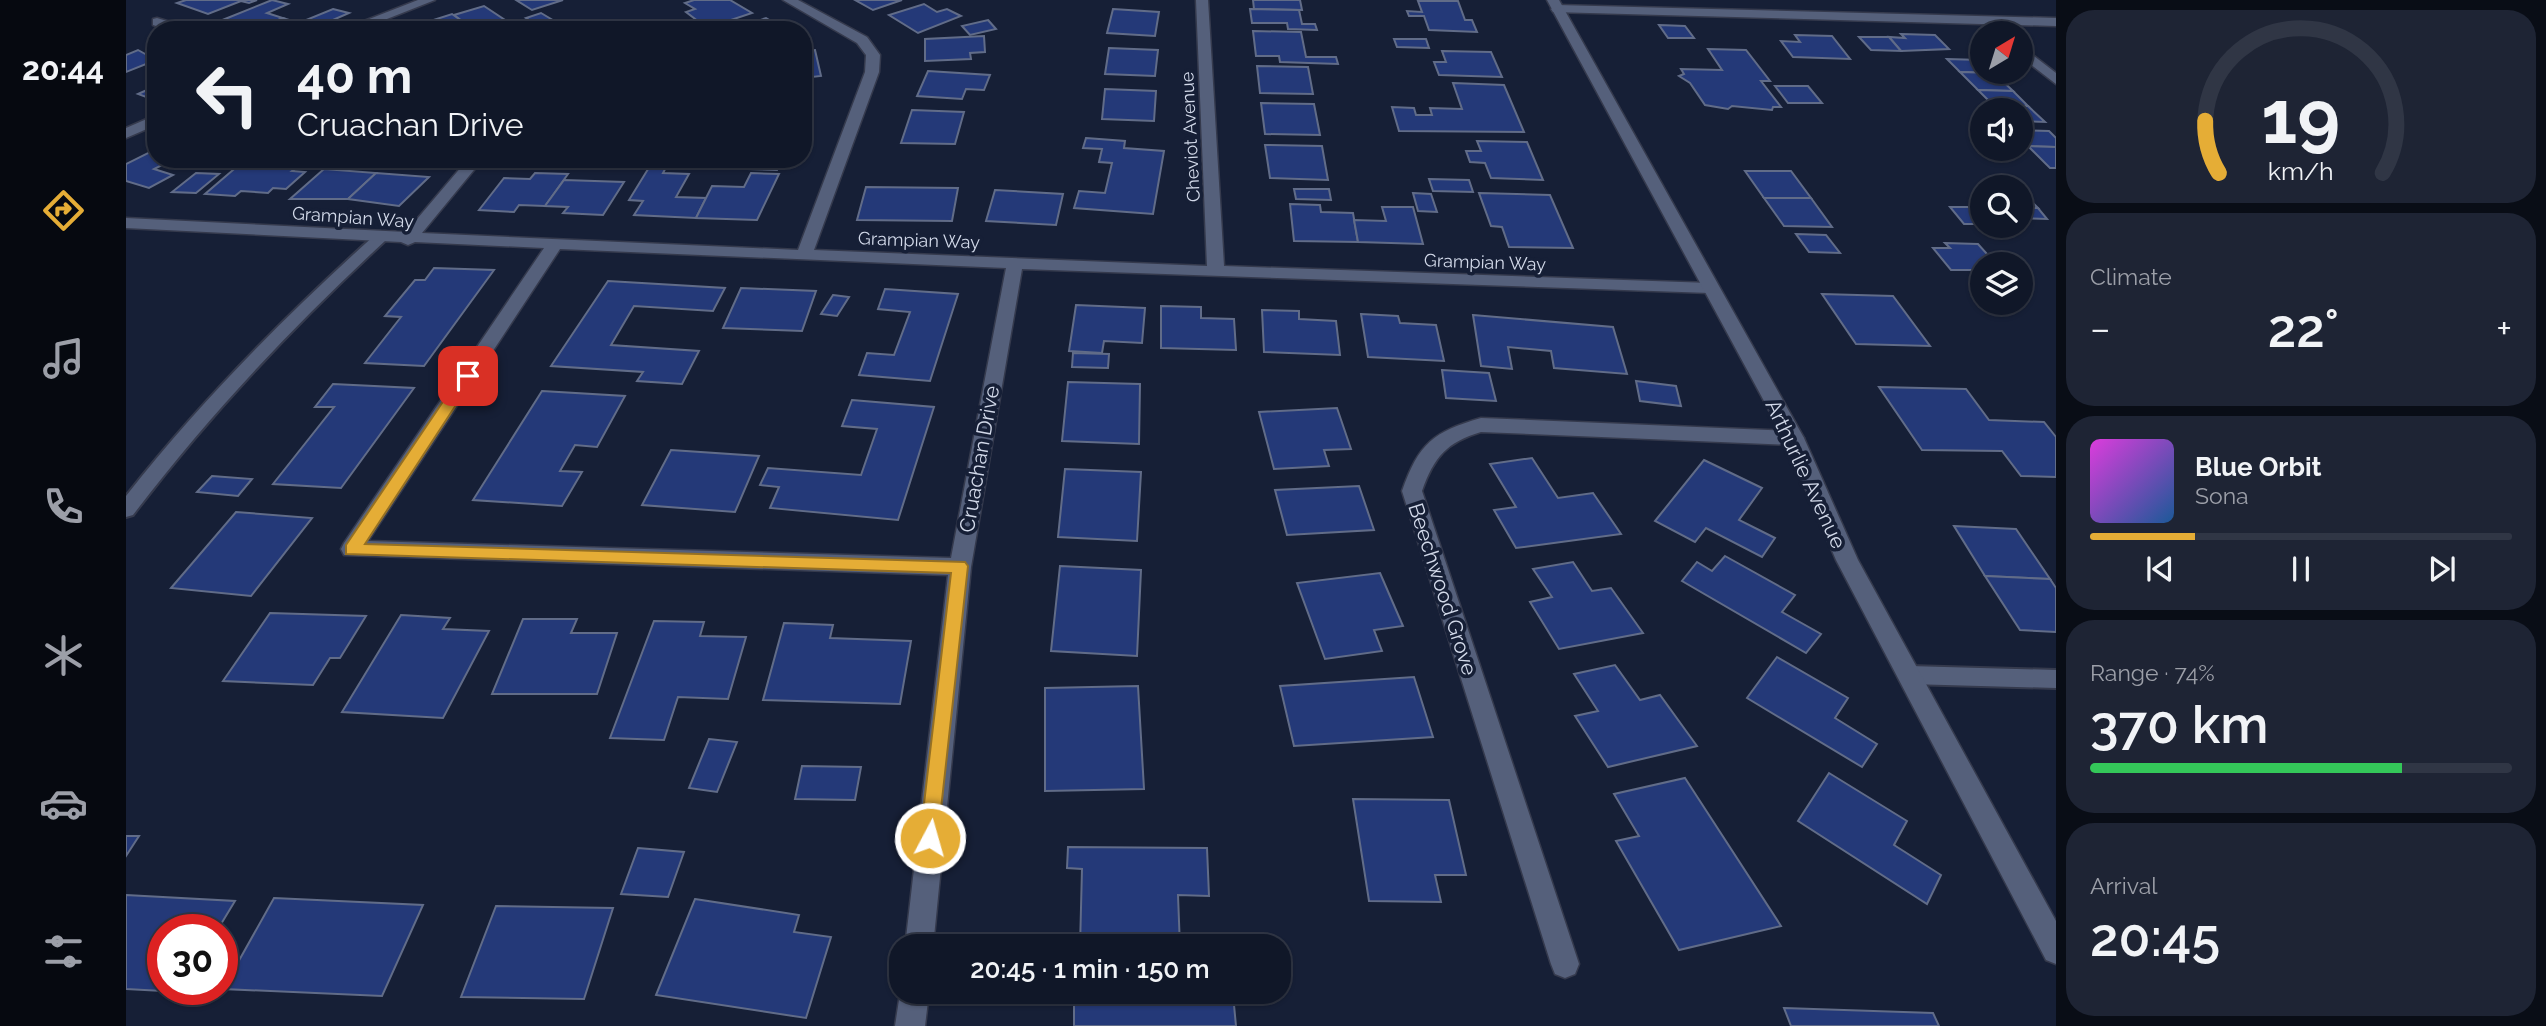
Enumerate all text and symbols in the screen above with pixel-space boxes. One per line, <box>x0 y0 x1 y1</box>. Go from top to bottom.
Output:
north arrow <box>1970 21 2034 84</box>
map controls <box>1970 21 2033 315</box>
text: 40 m <box>297 47 412 104</box>
icon: left <box>182 49 273 140</box>
text: 20:44 <box>22 50 104 87</box>
street label: Cheviot Avenue <box>1176 71 1204 203</box>
text: 19 <box>2262 75 2340 160</box>
button: sound <box>1970 98 2033 161</box>
text: Cruachan Drive <box>297 106 523 143</box>
text: km/h <box>2268 155 2334 185</box>
button: search <box>1970 175 2033 238</box>
icon: directions <box>39 186 88 235</box>
street label: Grampian Way <box>291 202 415 232</box>
street label: Grampian Way <box>858 227 981 253</box>
street label: Grampian Way <box>1424 249 1547 275</box>
button: layers <box>1970 252 2033 315</box>
text: Climate <box>2090 263 2172 290</box>
text: 22° <box>2268 298 2339 359</box>
text: − <box>2090 306 2110 351</box>
text: + <box>2496 306 2512 351</box>
icon: music <box>39 334 88 383</box>
pin <box>438 346 498 406</box>
icon: arrive <box>449 357 487 395</box>
street label: Cruachan Drive <box>954 384 1004 534</box>
street label: Arthurlie Avenue <box>1761 395 1851 553</box>
text: Blue Orbit <box>2195 452 2322 482</box>
icon: phone <box>39 482 88 531</box>
text: Sona <box>2195 482 2249 509</box>
street label: Beechwood Grove <box>1403 500 1483 678</box>
icon: previous <box>2141 550 2179 588</box>
icon: pause <box>2282 550 2320 588</box>
icon: next <box>2423 550 2461 588</box>
icon: climate <box>39 631 88 680</box>
text: Range · 74% <box>2090 659 2215 686</box>
text: 370 km <box>2090 694 2269 755</box>
icon: car <box>39 779 88 828</box>
position arrow <box>893 801 967 875</box>
text: Arrival <box>2090 872 2157 899</box>
text: 20:45 <box>2090 907 2220 968</box>
speed limit sign: 30 <box>147 914 238 1005</box>
icon: filters <box>39 927 88 976</box>
text: 20:45 · 1 min · 150 m <box>970 954 1210 984</box>

